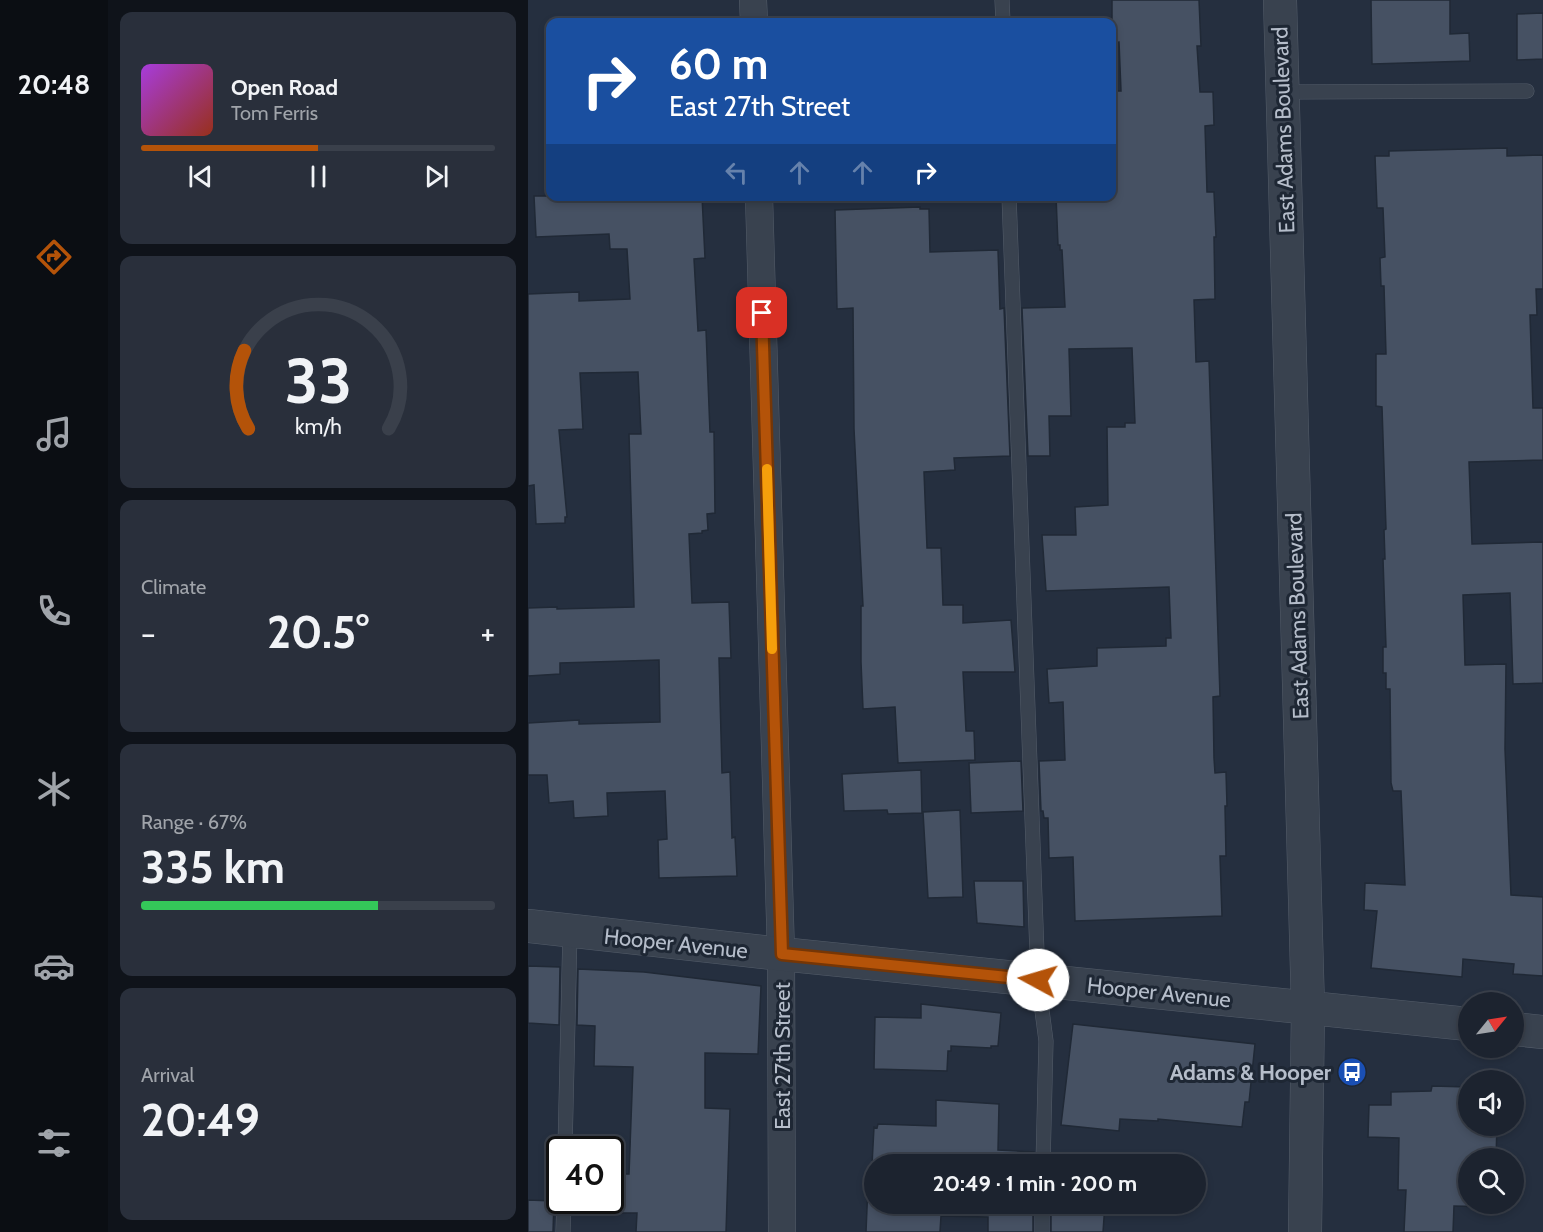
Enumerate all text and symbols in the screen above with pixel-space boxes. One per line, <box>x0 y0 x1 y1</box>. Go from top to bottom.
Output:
street label: East Adams Boulevard <box>1266 26 1301 234</box>
text: 60 m <box>669 38 768 90</box>
icon: right <box>570 42 648 120</box>
text: 20:48 <box>18 68 90 101</box>
text: Open Road <box>231 74 338 101</box>
text: East 27th Street <box>669 90 850 123</box>
text: Tom Ferris <box>231 101 318 125</box>
icon: left <box>720 156 753 189</box>
icon: ahead <box>783 156 816 189</box>
icon: ahead <box>846 156 879 189</box>
icon: right <box>909 156 942 189</box>
icon: previous <box>184 160 217 193</box>
icon: pause <box>302 160 335 193</box>
icon: next <box>420 160 453 193</box>
icon: directions <box>33 236 75 278</box>
pin <box>736 287 787 338</box>
icon: arrive <box>745 296 778 329</box>
text: 33 <box>284 343 352 419</box>
icon: music <box>33 413 75 455</box>
text: km/h <box>295 413 341 439</box>
street label: East Adams Boulevard <box>1280 512 1315 720</box>
text: Climate <box>141 575 206 599</box>
icon: phone <box>33 590 75 632</box>
text: 20.5° <box>267 605 369 659</box>
text: − <box>141 613 156 653</box>
text: + <box>480 613 495 653</box>
icon: climate <box>33 768 75 810</box>
text: Range · 67% <box>141 810 247 834</box>
text: 335 km <box>141 840 285 894</box>
street label: Hooper Avenue <box>603 923 749 964</box>
icon: car <box>33 945 75 987</box>
position arrow <box>1006 948 1070 1012</box>
street label: Hooper Avenue <box>1086 972 1232 1013</box>
street label: East 27th Street <box>769 982 796 1130</box>
north arrow <box>1458 992 1524 1058</box>
map controls <box>1458 992 1524 1214</box>
bus stop icon: Adams & Hooper <box>1336 1056 1368 1088</box>
place label: Adams & Hooper <box>1170 1059 1332 1086</box>
text: Arrival <box>141 1063 194 1087</box>
button: sound <box>1458 1070 1524 1136</box>
text: 20:49 <box>141 1093 260 1147</box>
icon: filters <box>33 1122 75 1164</box>
speed limit sign: 40 <box>546 1136 624 1214</box>
button: search <box>1458 1148 1524 1214</box>
text: 20:49 · 1 min · 200 m <box>933 1170 1137 1197</box>

